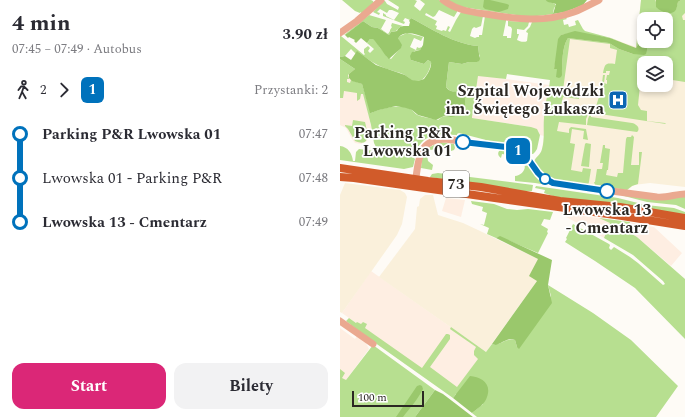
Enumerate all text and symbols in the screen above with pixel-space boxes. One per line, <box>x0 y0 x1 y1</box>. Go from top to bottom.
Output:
text: 4 min <box>12 7 71 40</box>
map controls <box>637 12 673 92</box>
button: locate <box>637 12 673 48</box>
text: 3.90 zł <box>283 23 328 46</box>
text: 07:45 – 07:49 · Autobus <box>12 39 142 59</box>
button: layers <box>637 56 673 92</box>
icon: walk <box>12 79 34 101</box>
icon: forward <box>53 79 75 101</box>
text: 1 <box>89 79 96 100</box>
place label: Szpital Wojewódzki im. Świętego Łukasza <box>445 79 605 121</box>
text: 2 <box>40 80 47 100</box>
text: Przystanki: 2 <box>254 80 328 100</box>
hospital icon: Szpital Wojewódzki im. Świętego Łukasza <box>607 89 629 111</box>
place label: Parking P&R Lwowska 01 <box>354 121 452 163</box>
text: Parking P&R Lwowska 01 <box>42 123 221 146</box>
text: 07:47 <box>299 124 328 144</box>
marker: Parking P&R Lwowska 01 <box>455 134 471 150</box>
line badge: 1 <box>505 138 531 164</box>
text: 1 <box>514 140 522 161</box>
text: Lwowska 01 - Parking P&R <box>42 167 222 190</box>
text: 07:48 <box>299 168 328 188</box>
road number: 73 <box>443 171 469 197</box>
unlabelled marker <box>539 173 551 185</box>
marker: Lwowska 13 - Cmentarz <box>599 183 615 199</box>
place label: Lwowska 13 - Cmentarz <box>562 198 652 240</box>
text: Lwowska 13 - Cmentarz <box>42 211 207 234</box>
text: 07:49 <box>299 212 328 232</box>
button: Start <box>12 363 166 409</box>
button: Bilety <box>174 363 328 409</box>
scale bar <box>352 389 424 408</box>
text: 100 m <box>358 389 387 406</box>

